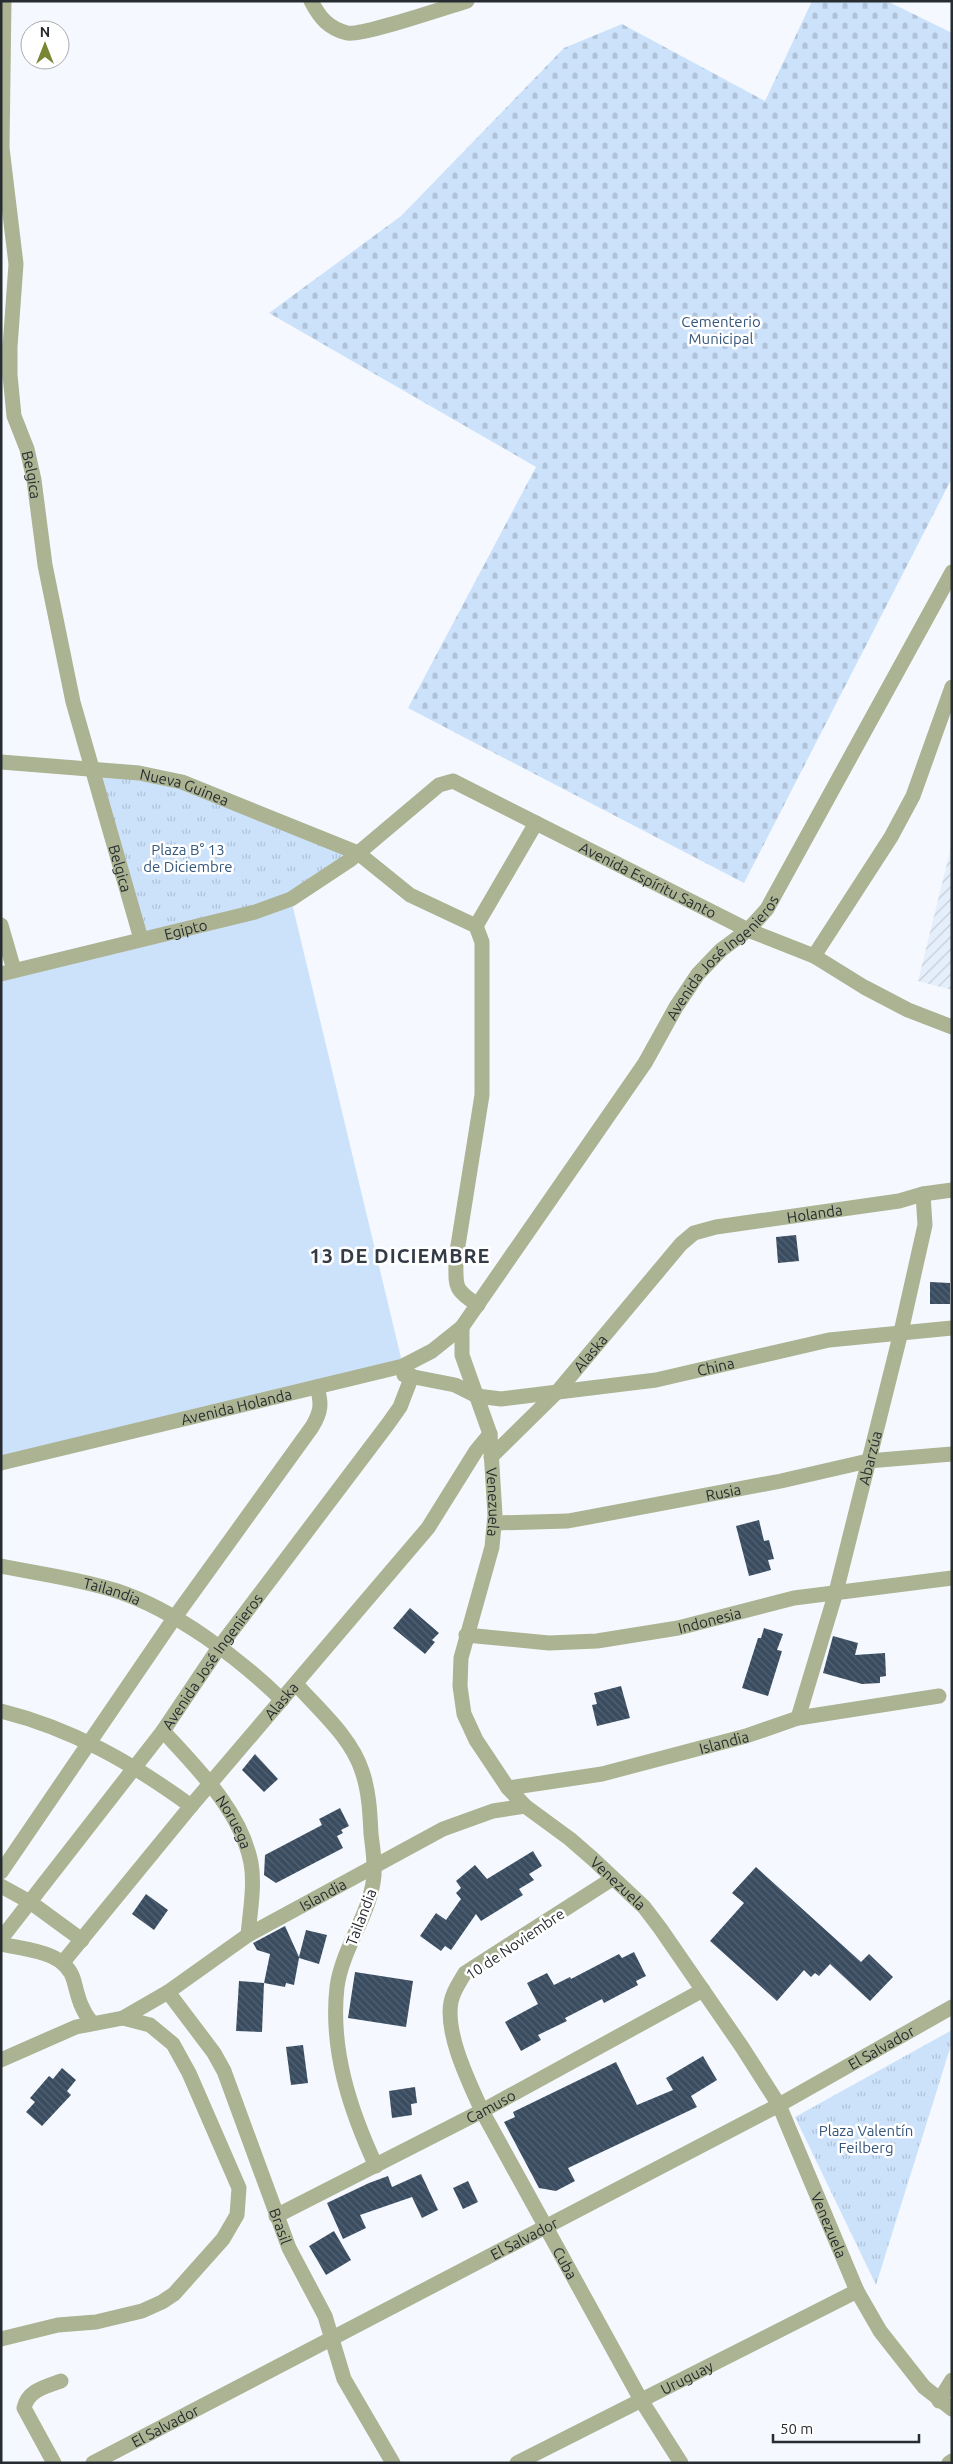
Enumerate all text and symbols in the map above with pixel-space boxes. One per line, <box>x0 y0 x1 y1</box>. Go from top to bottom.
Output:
north arrow <box>20 20 70 70</box>
text: N <box>40 24 50 40</box>
park label: Cementerio Municipal <box>681 313 761 347</box>
street label: Belgica <box>19 449 45 500</box>
street label: Nueva Guinea <box>138 765 232 809</box>
street label: Avenida Espíritu Santo <box>577 838 719 921</box>
park label: Plaza B° 13 de Diciembre <box>143 841 233 875</box>
street label: Belgica <box>106 842 136 894</box>
street label: Avenida José Ingenieros <box>662 892 781 1023</box>
street label: Egipto <box>162 915 209 942</box>
street label: Holanda <box>786 1201 843 1225</box>
district label: 13 DE DICIEMBRE <box>310 1244 490 1267</box>
street label: Alaska <box>570 1331 610 1375</box>
street label: China <box>695 1354 736 1379</box>
street label: Avenida Holanda <box>179 1385 293 1428</box>
street label: Abarzúa <box>855 1429 885 1487</box>
street label: Venezuela <box>484 1467 504 1538</box>
street label: Rusia <box>704 1480 742 1504</box>
street label: Tailandia <box>82 1574 144 1608</box>
street label: Avenida José Ingenieros <box>158 1590 266 1732</box>
street label: Indonesia <box>676 1604 743 1636</box>
street label: Alaska <box>260 1679 301 1722</box>
street label: Islandia <box>697 1727 751 1757</box>
street label: Noruega <box>213 1792 255 1851</box>
street label: Venezuela <box>587 1853 650 1913</box>
street label: Islandia <box>296 1875 349 1914</box>
street label: Tailandia <box>342 1886 380 1948</box>
street label: 10 de Noviembre <box>462 1905 568 1983</box>
street label: El Salvador <box>845 2022 917 2073</box>
street label: Camuso <box>463 2086 518 2126</box>
park label: Plaza Valentín Feilberg <box>819 2122 913 2156</box>
street label: Venezuela <box>808 2190 851 2260</box>
street label: Brasil <box>267 2206 295 2246</box>
street label: El Salvador <box>487 2213 561 2263</box>
street label: Cuba <box>550 2244 581 2282</box>
street label: Uruguay <box>657 2357 716 2398</box>
street label: El Salvador <box>128 2401 202 2450</box>
scale bar <box>773 2412 919 2444</box>
text: 50 m <box>780 2420 813 2437</box>

